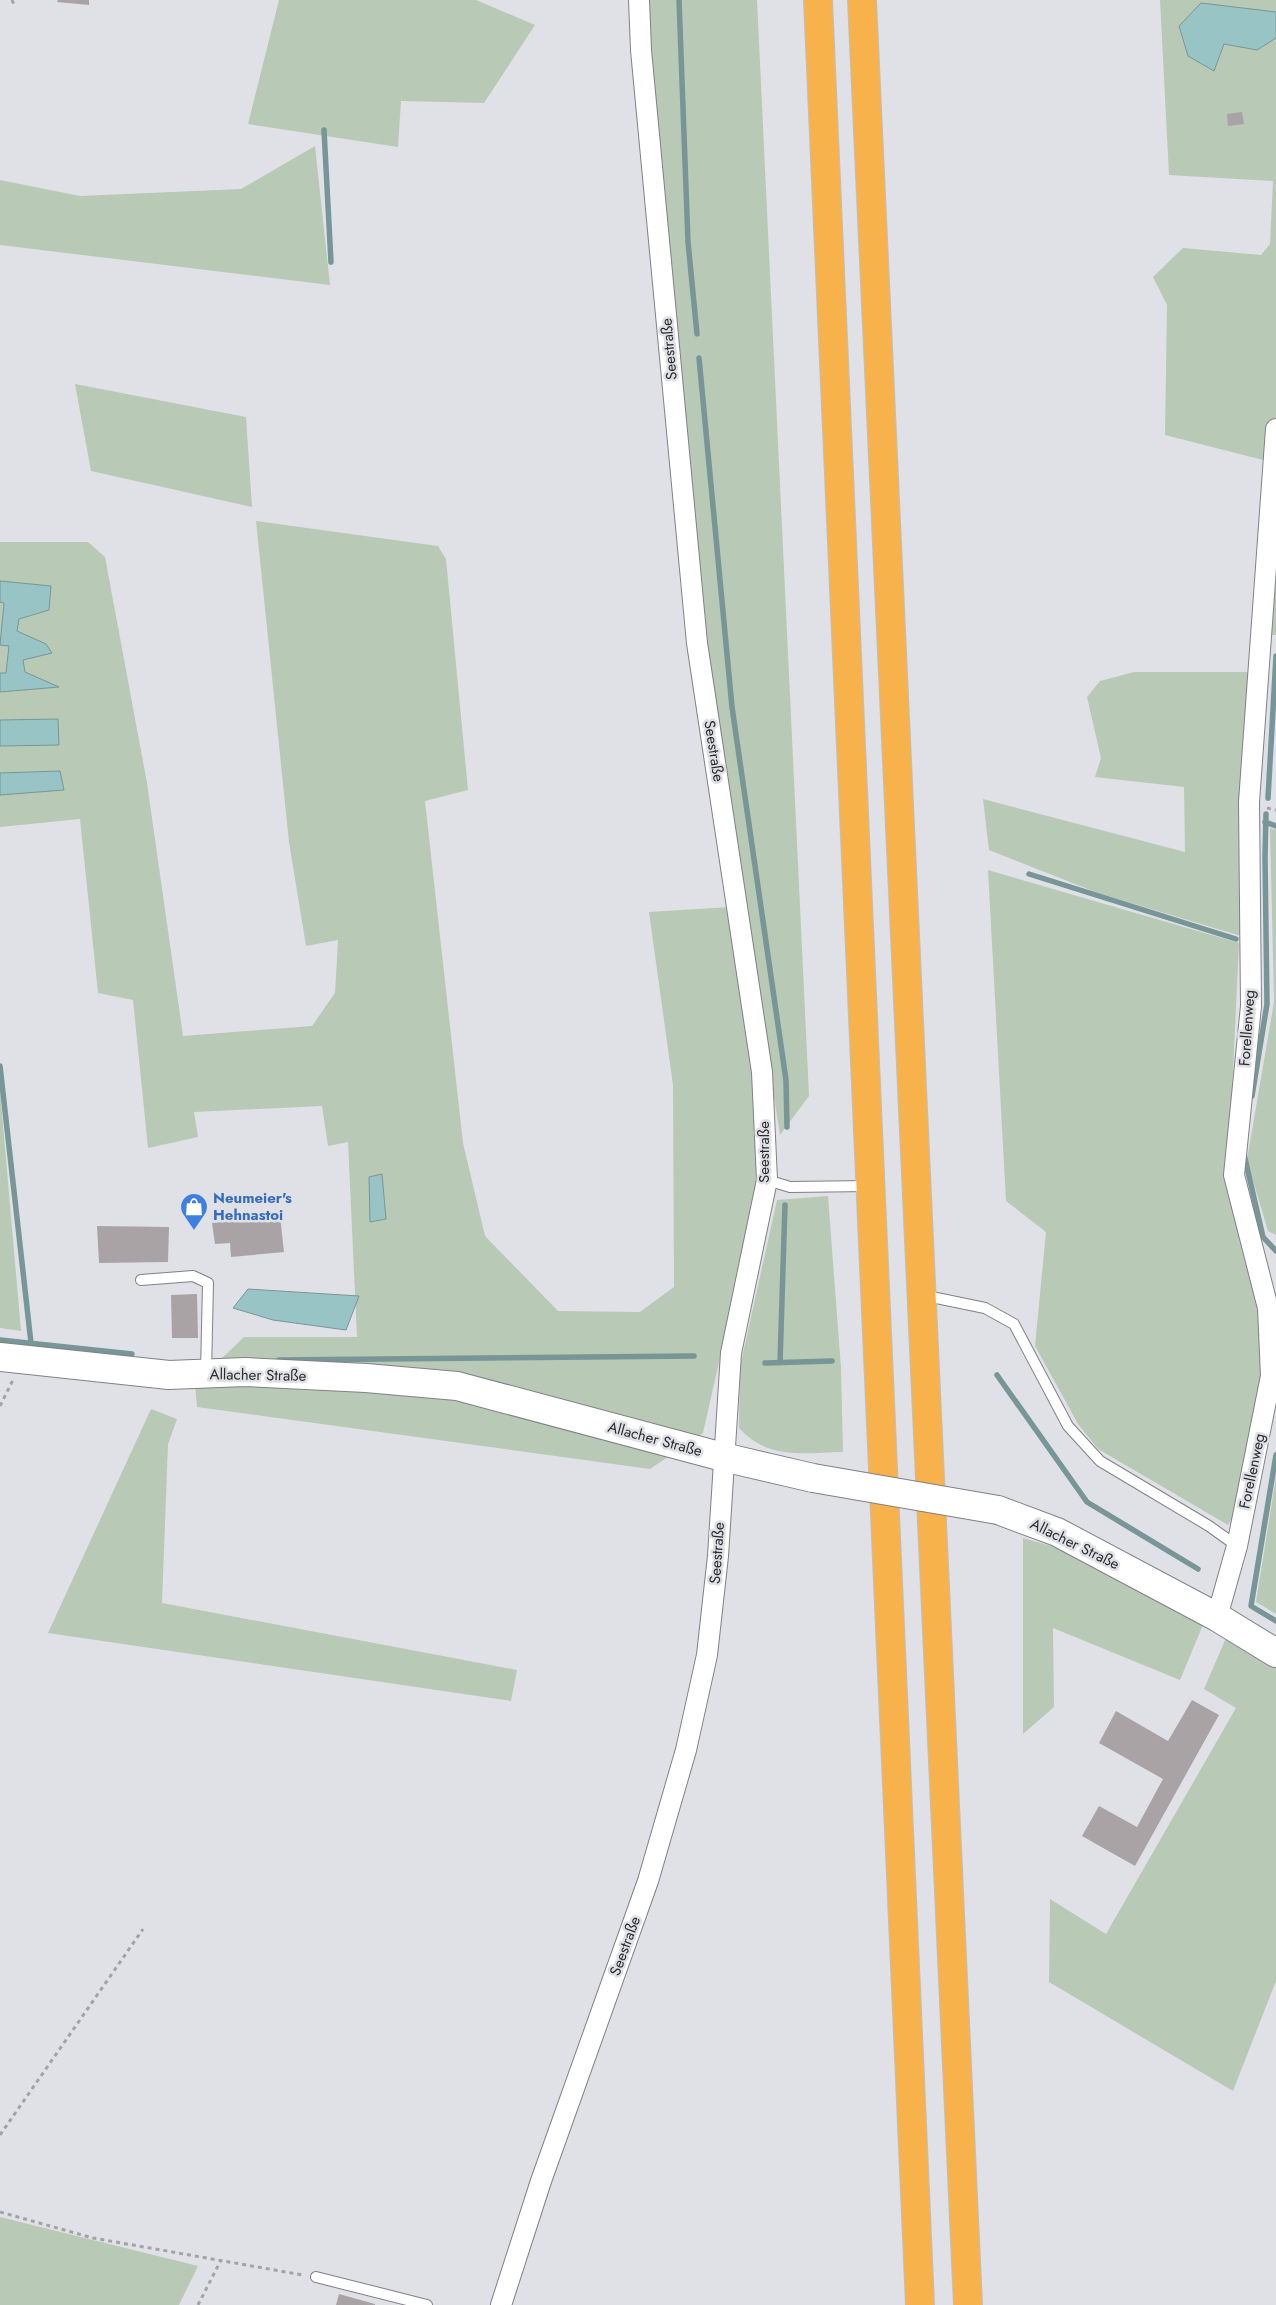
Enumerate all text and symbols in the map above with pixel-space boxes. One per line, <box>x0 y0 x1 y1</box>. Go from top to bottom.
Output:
street label: Seestraße <box>655 317 683 381</box>
street label: Seestraße <box>698 719 730 784</box>
street label: Forellenweg <box>1233 989 1261 1067</box>
street label: Seestraße <box>753 1121 775 1183</box>
place label: Neumeier's Hehnastoi <box>213 1187 292 1226</box>
shop icon: Neumeier's Hehnastoi <box>179 1192 209 1231</box>
street label: Allacher Straße <box>209 1363 307 1387</box>
street label: Allacher Straße <box>605 1416 705 1462</box>
street label: Forellenweg <box>1233 1431 1271 1511</box>
street label: Allacher Straße <box>1027 1513 1124 1575</box>
street label: Seestraße <box>704 1521 730 1585</box>
street label: Seestraße <box>604 1913 646 1979</box>

